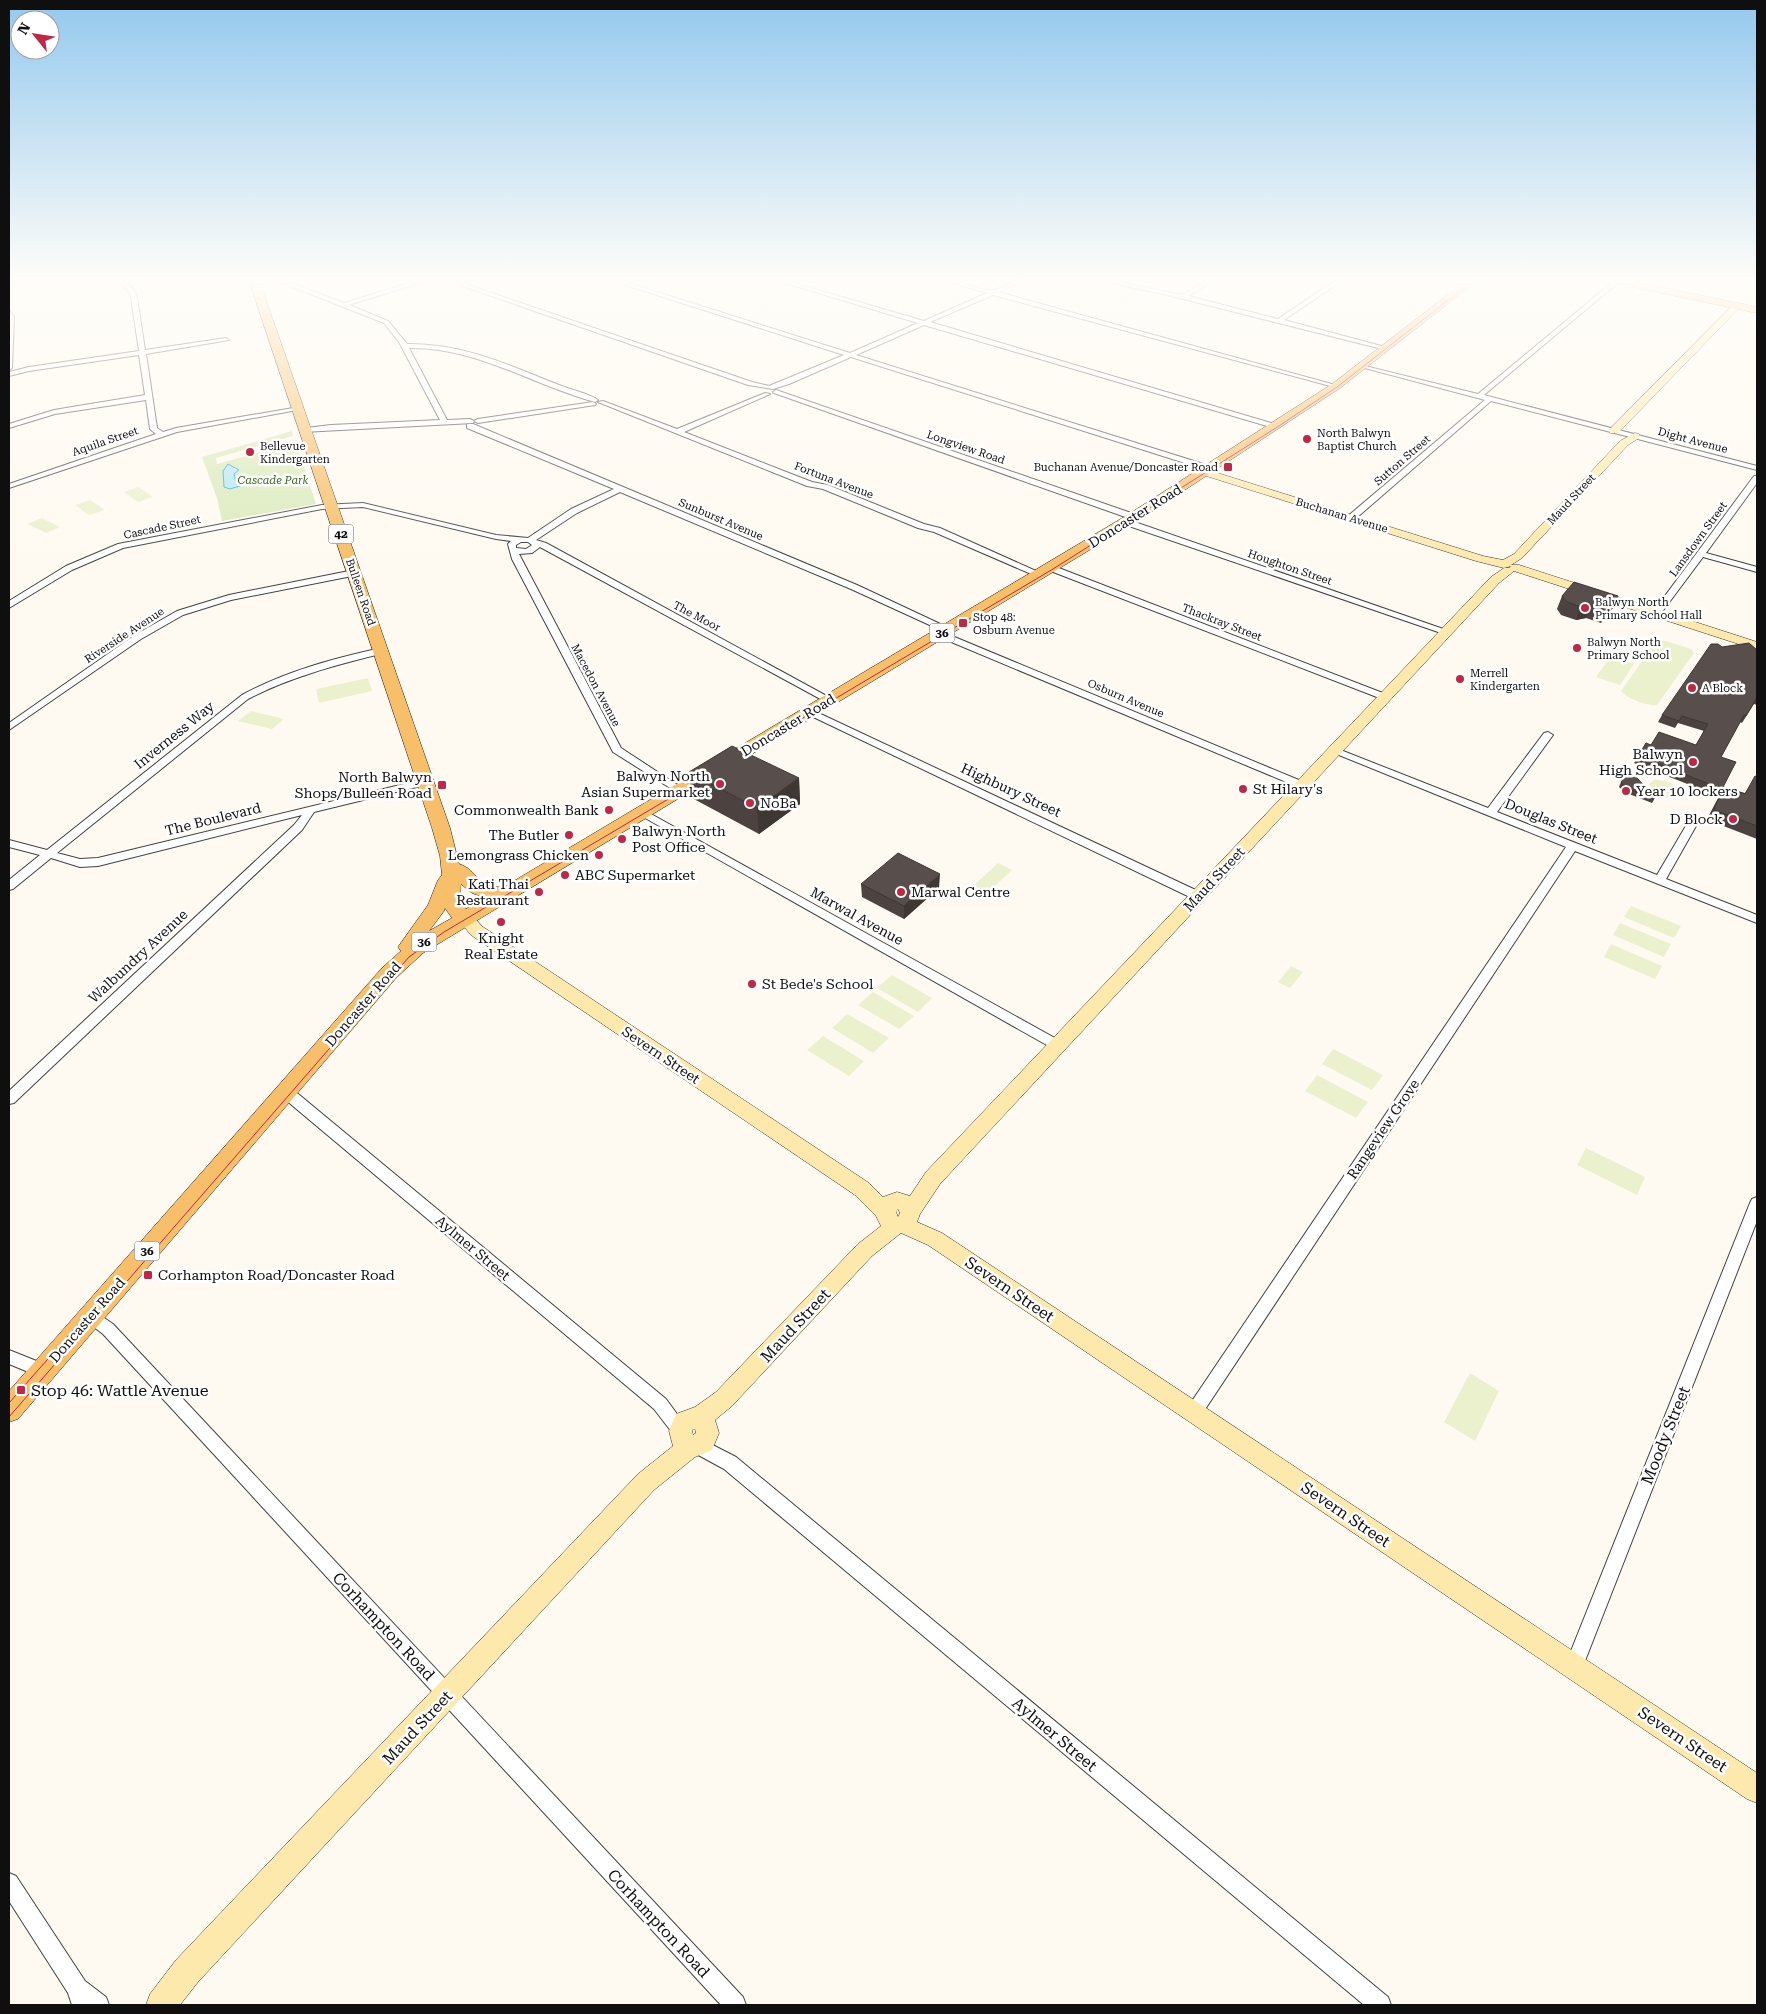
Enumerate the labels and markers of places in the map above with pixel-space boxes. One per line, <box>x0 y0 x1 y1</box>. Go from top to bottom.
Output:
place label: North Balwyn Baptist Church <box>1317 427 1397 453</box>
marker: North Balwyn Baptist Church <box>1301 433 1313 445</box>
place label: Bellevue Kindergarten <box>260 440 330 466</box>
marker: Bellevue Kindergarten <box>244 446 256 458</box>
place label: Buchanan Avenue/Doncaster Road <box>1034 461 1218 474</box>
marker: Buchanan Avenue/Doncaster Road <box>1222 461 1234 473</box>
place label: Balwyn North Primary School Hall <box>1595 596 1703 622</box>
marker: Balwyn North Primary School Hall <box>1579 602 1591 614</box>
place label: Stop 48: Osburn Avenue <box>973 611 1055 637</box>
marker: Stop 48: Osburn Avenue <box>957 617 969 629</box>
place label: Balwyn North Primary School <box>1587 636 1670 662</box>
marker: Balwyn North Primary School <box>1571 642 1583 654</box>
place label: Merrell Kindergarten <box>1470 667 1540 693</box>
marker: Merrell Kindergarten <box>1454 673 1466 685</box>
marker: A Block <box>1686 682 1698 694</box>
place label: A Block <box>1702 682 1743 695</box>
place label: Balwyn High School <box>1599 746 1684 778</box>
marker: Balwyn High School <box>1687 756 1699 768</box>
place label: Balwyn North Asian Supermarket <box>581 768 710 800</box>
place label: North Balwyn Shops/Bulleen Road <box>295 769 432 801</box>
marker: Balwyn North Asian Supermarket <box>714 778 726 790</box>
marker: North Balwyn Shops/Bulleen Road <box>436 779 448 791</box>
place label: St Hilary's <box>1253 781 1323 797</box>
marker: St Hilary's <box>1237 783 1249 795</box>
place label: Year 10 lockers <box>1636 783 1738 799</box>
marker: Year 10 lockers <box>1620 785 1632 797</box>
place label: NoBa <box>760 795 797 811</box>
marker: NoBa <box>744 797 756 809</box>
place label: Commonwealth Bank <box>454 802 599 818</box>
marker: Commonwealth Bank <box>603 804 615 816</box>
place label: D Block <box>1670 811 1723 827</box>
marker: D Block <box>1727 813 1739 825</box>
place label: Balwyn North Post Office <box>632 823 726 855</box>
place label: The Butler <box>488 827 559 843</box>
marker: The Butler <box>563 829 575 841</box>
marker: Balwyn North Post Office <box>616 833 628 845</box>
place label: Lemongrass Chicken <box>448 847 589 863</box>
marker: Lemongrass Chicken <box>593 849 605 861</box>
place label: ABC Supermarket <box>575 867 695 883</box>
marker: ABC Supermarket <box>559 869 571 881</box>
place label: Kati Thai Restaurant <box>456 876 530 908</box>
place label: Marwal Centre <box>911 884 1010 900</box>
marker: Kati Thai Restaurant <box>533 886 545 898</box>
marker: Marwal Centre <box>895 886 907 898</box>
marker: Knight Real Estate <box>495 916 507 928</box>
place label: Knight Real Estate <box>464 930 538 962</box>
place label: St Bede's School <box>762 976 874 992</box>
marker: St Bede's School <box>746 978 758 990</box>
place label: Corhampton Road/Doncaster Road <box>158 1267 395 1283</box>
marker: Corhampton Road/Doncaster Road <box>142 1269 154 1281</box>
place label: Stop 46: Wattle Avenue <box>31 1381 209 1400</box>
marker: Stop 46: Wattle Avenue <box>15 1384 27 1396</box>

